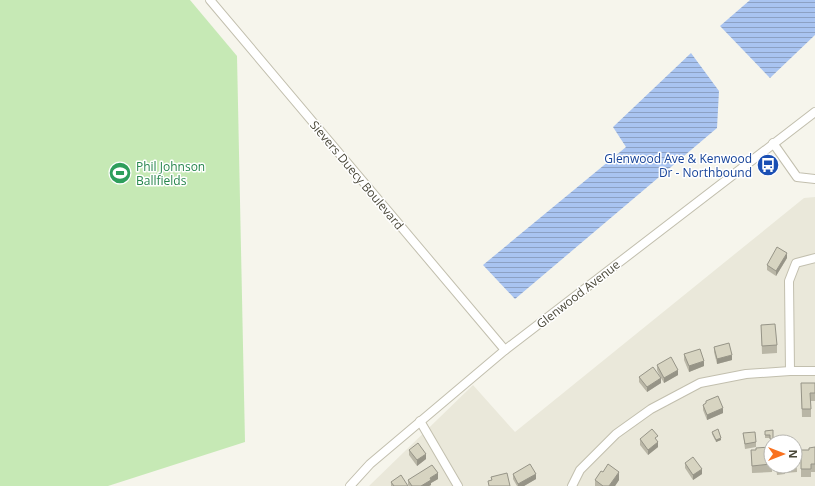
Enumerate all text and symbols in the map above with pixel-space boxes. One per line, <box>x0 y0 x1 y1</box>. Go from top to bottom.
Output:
street label: Sievers Duecy Boulevard <box>306 117 408 233</box>
place label: Glenwood Ave & Kenwood Dr - Northbound <box>604 150 752 181</box>
bus stop icon: Glenwood Ave & Kenwood Dr - Northbound <box>755 152 781 178</box>
place label: Phil Johnson Ballfields <box>136 158 205 189</box>
sports icon: Phil Johnson Ballfields <box>107 160 133 186</box>
street label: Glenwood Avenue <box>533 256 624 332</box>
north arrow <box>763 434 803 474</box>
text: N <box>786 450 801 458</box>

